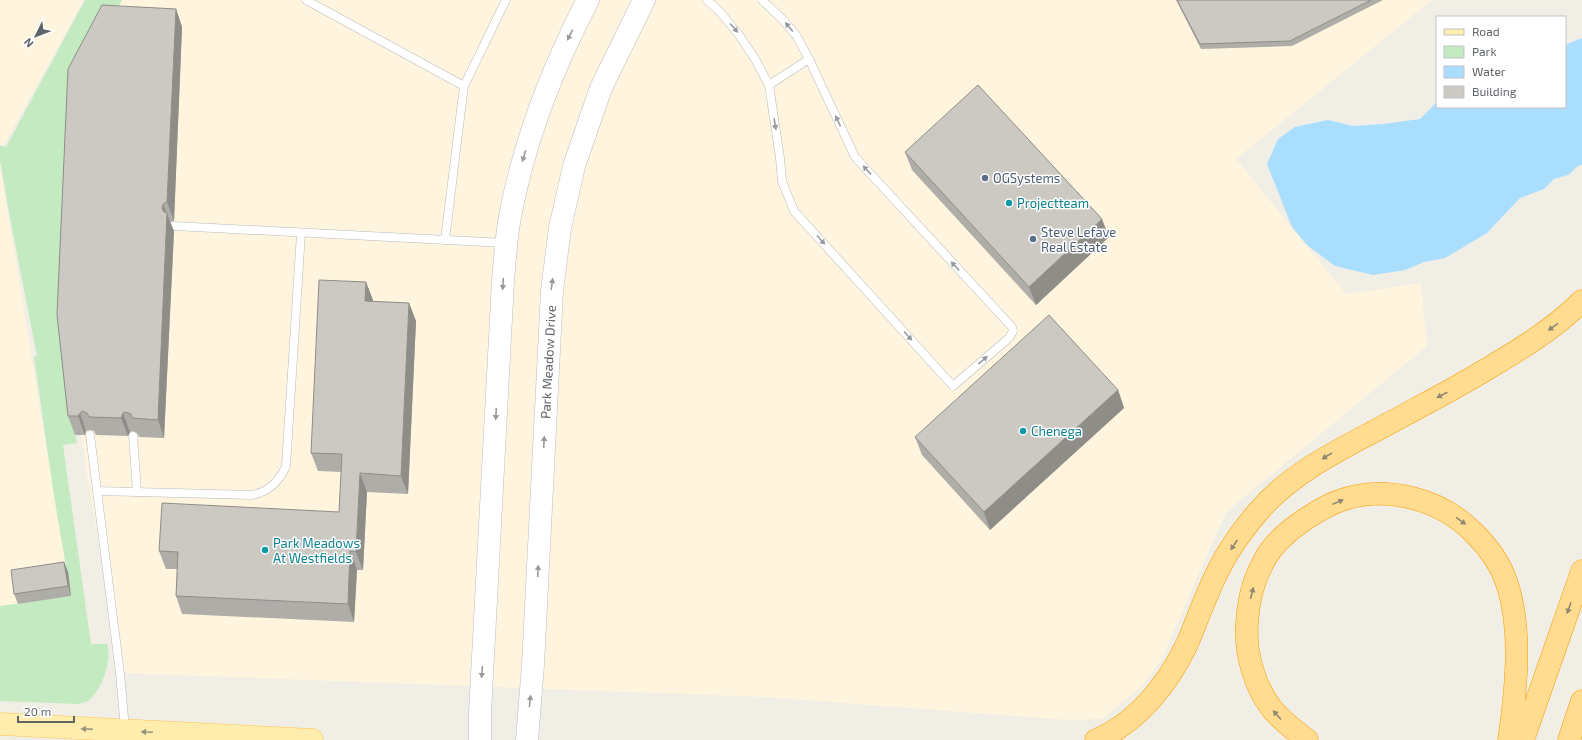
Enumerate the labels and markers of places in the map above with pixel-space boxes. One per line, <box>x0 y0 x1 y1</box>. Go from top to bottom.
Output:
place label: OGSystems <box>993 170 1060 186</box>
marker: OGSystems <box>980 173 990 183</box>
place label: Projectteam <box>1017 195 1089 211</box>
marker: Projectteam <box>1004 198 1014 208</box>
place label: Steve Lefave Real Estate <box>1041 224 1116 255</box>
marker: Steve Lefave Real Estate <box>1028 234 1038 244</box>
place label: Chenega <box>1031 423 1082 439</box>
marker: Chenega <box>1018 426 1028 436</box>
place label: Park Meadows At Westfields <box>273 535 360 566</box>
marker: Park Meadows At Westfields <box>260 545 270 555</box>

